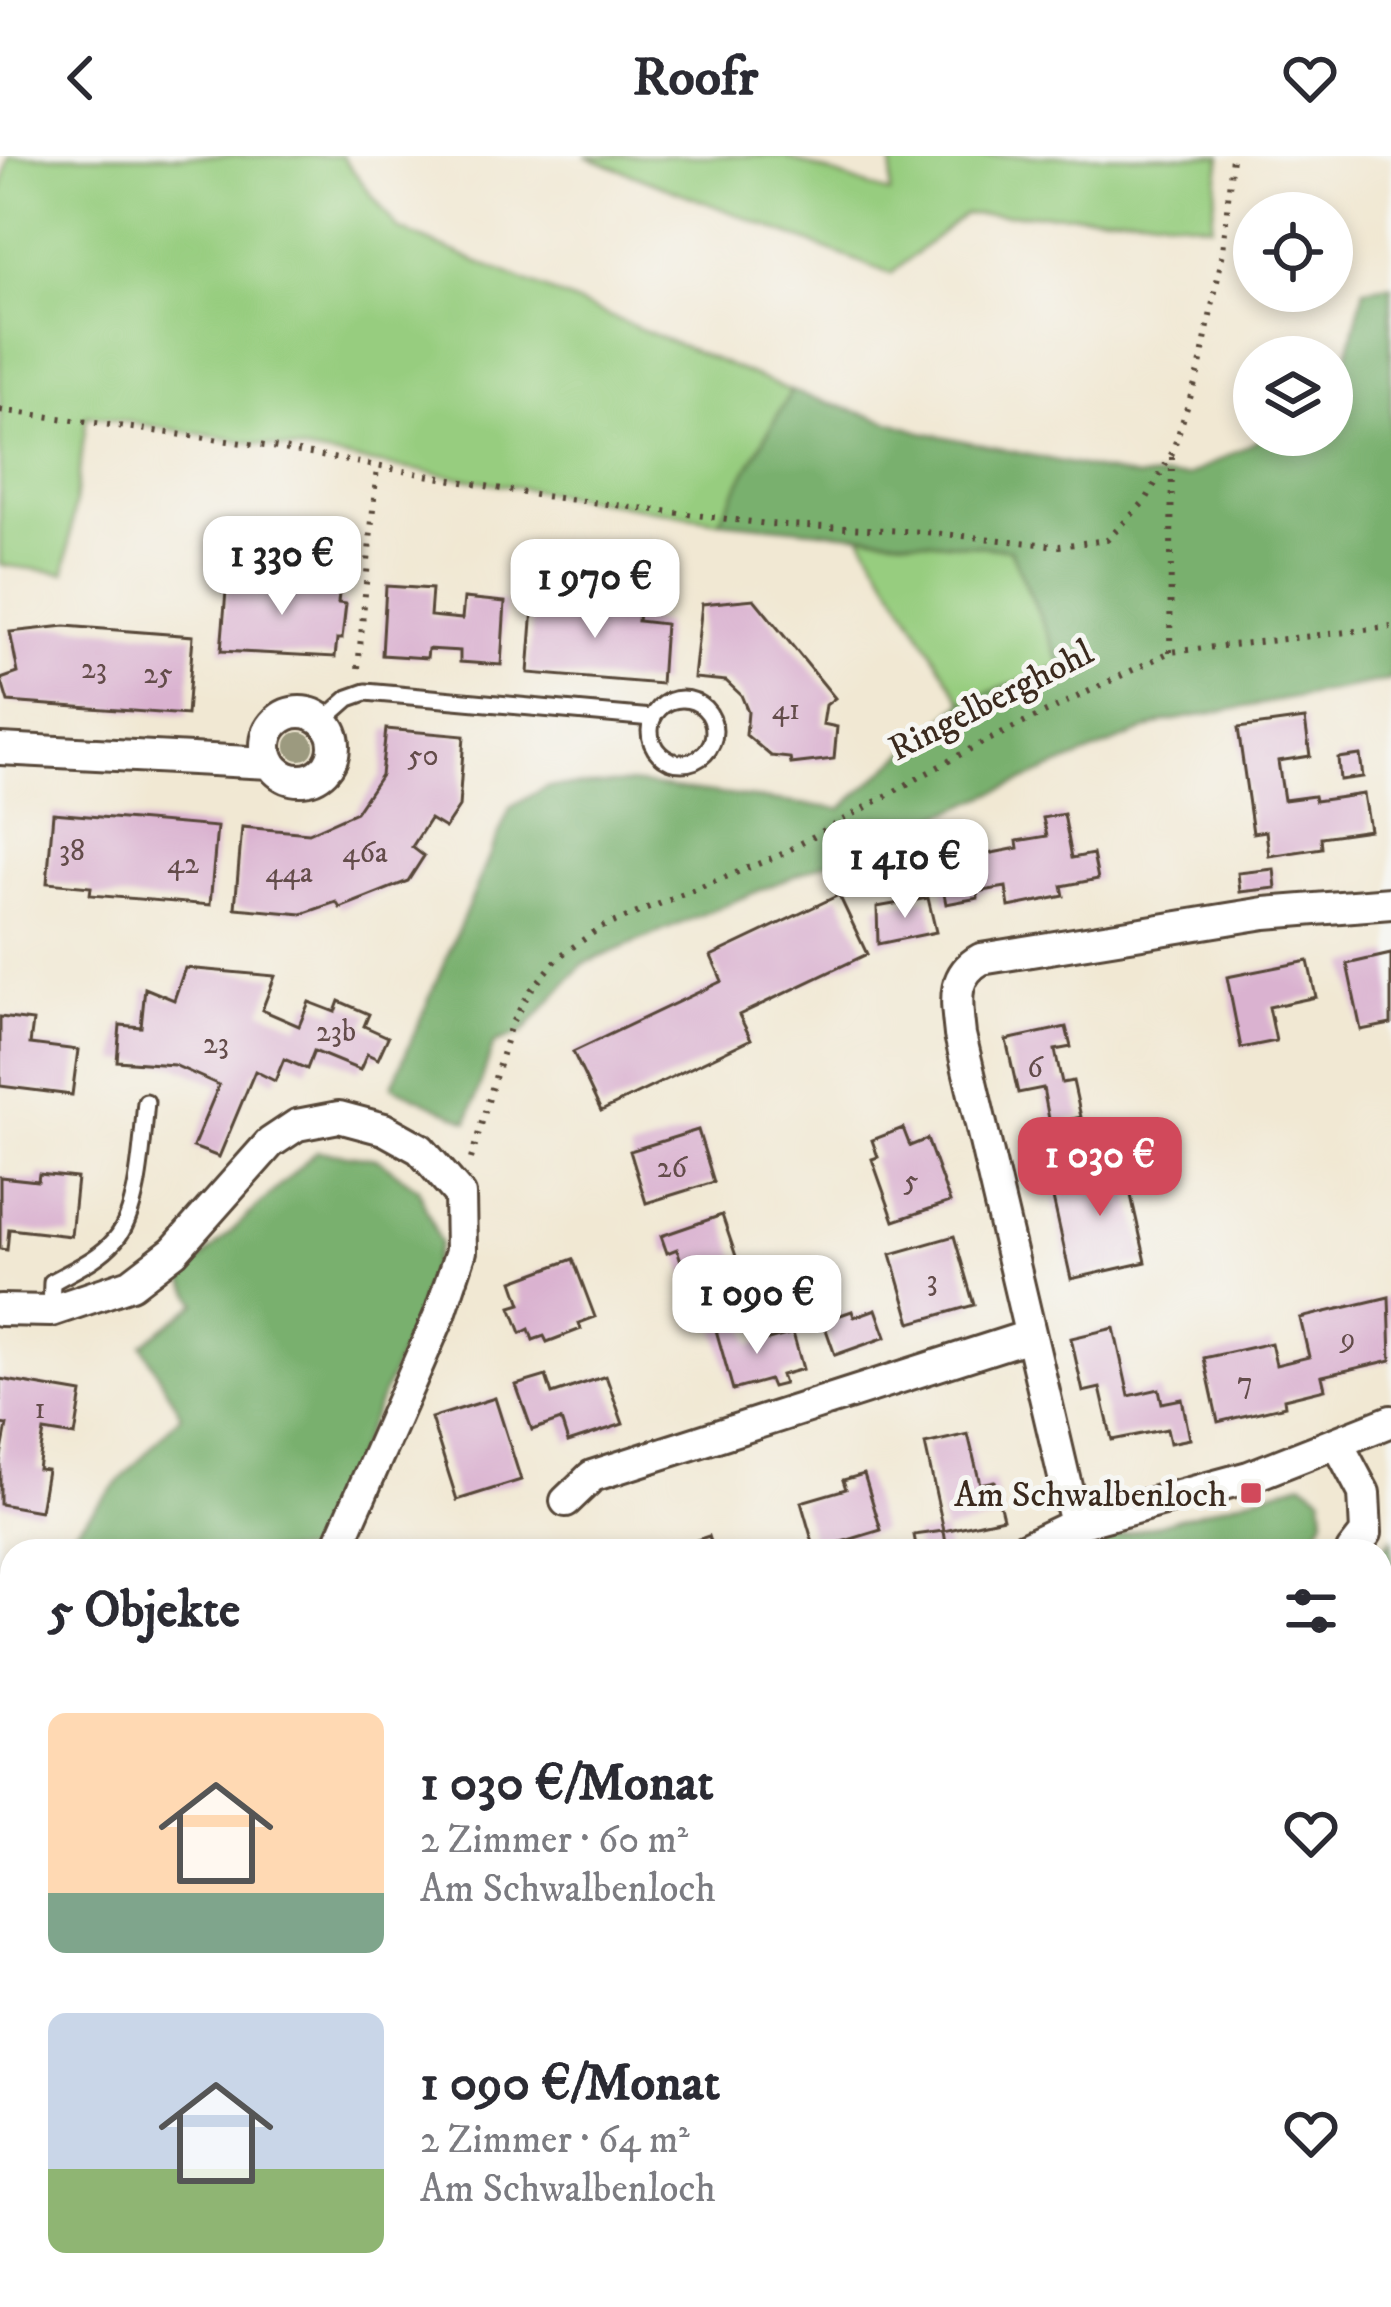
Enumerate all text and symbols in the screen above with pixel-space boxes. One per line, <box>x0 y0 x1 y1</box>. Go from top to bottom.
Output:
icon: back <box>48 45 114 111</box>
text: Roofr <box>633 45 758 112</box>
icon: heart <box>1277 45 1343 111</box>
map controls <box>1233 192 1353 456</box>
button: locate <box>1233 192 1353 312</box>
button: layers <box>1233 336 1353 456</box>
pin: 1 330 € <box>171 516 393 618</box>
text: 1 330 € <box>230 530 334 579</box>
pin: 1 970 € <box>484 539 706 641</box>
text: 1 970 € <box>538 553 652 602</box>
street label: Ringelberghohl <box>881 630 1101 772</box>
house number: 23 <box>81 651 107 688</box>
house number: 25 <box>143 656 173 693</box>
house number: 41 <box>772 692 800 729</box>
house number: 50 <box>407 738 439 775</box>
pin: 1 410 € <box>794 819 1016 921</box>
house number: 38 <box>59 833 85 870</box>
text: 1 410 € <box>849 833 961 882</box>
house number: 46a <box>342 835 388 872</box>
house number: 42 <box>167 846 199 883</box>
house number: 44a <box>265 855 313 892</box>
house number: 23b <box>316 1014 356 1051</box>
house number: 23 <box>203 1026 229 1063</box>
house number: 6 <box>1027 1050 1044 1087</box>
pin: 1 030 € <box>989 1117 1211 1219</box>
text: 1 030 € <box>1045 1131 1155 1180</box>
house number: 26 <box>657 1150 689 1187</box>
house number: 5 <box>904 1163 919 1200</box>
pin: 1 090 € <box>646 1255 868 1357</box>
house number: 3 <box>926 1263 938 1300</box>
text: 1 090 € <box>699 1269 815 1318</box>
house number: 9 <box>1339 1320 1355 1357</box>
house number: 7 <box>1237 1365 1253 1402</box>
house number: 1 <box>34 1391 46 1428</box>
place label: Am Schwalbenloch <box>954 1473 1227 1518</box>
marker: Am Schwalbenloch <box>1238 1480 1264 1506</box>
icon: filters <box>1278 1578 1344 1644</box>
text: 5 Objekte <box>48 1579 240 1643</box>
text: 1 030 €/Monat <box>420 1752 714 1816</box>
icon: home <box>144 1761 288 1905</box>
icon: heart <box>1278 1800 1344 1866</box>
text: 2 Zimmer · 60 m² <box>420 1816 688 1865</box>
text: Am Schwalbenloch <box>420 1865 716 1914</box>
text: 1 090 €/Monat <box>420 2052 720 2116</box>
icon: home <box>144 2061 288 2205</box>
icon: heart <box>1278 2100 1344 2166</box>
text: 2 Zimmer · 64 m² <box>420 2116 690 2165</box>
text: Am Schwalbenloch <box>420 2165 716 2214</box>

